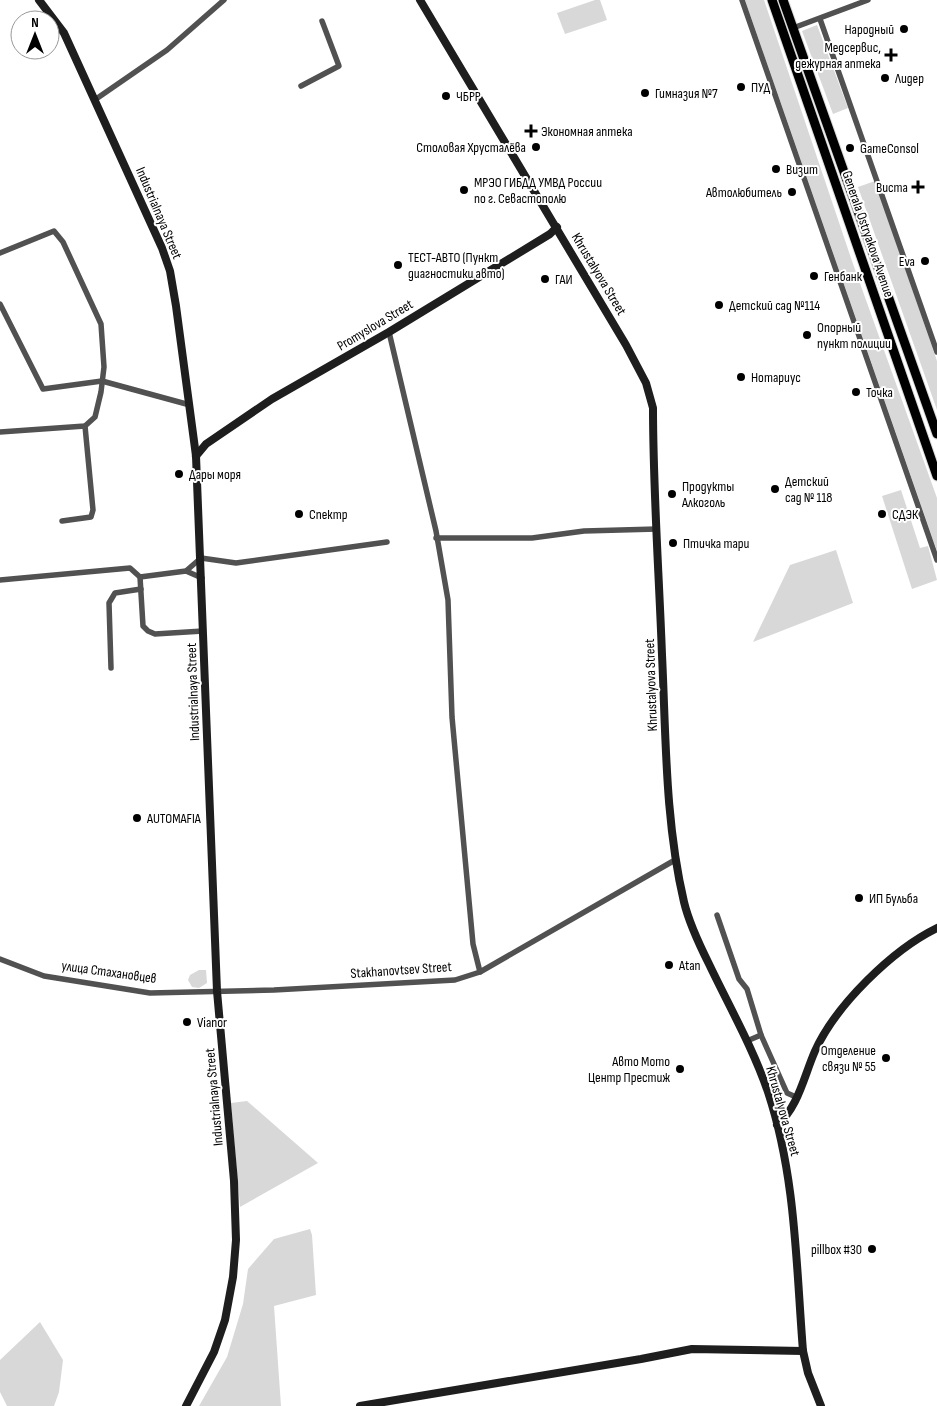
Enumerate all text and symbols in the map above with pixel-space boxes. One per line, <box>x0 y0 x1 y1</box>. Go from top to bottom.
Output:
north arrow <box>10 10 60 60</box>
text: N <box>31 14 39 31</box>
place label: Народный <box>844 21 894 38</box>
marker: Народный <box>898 23 910 35</box>
place label: Медсервис, дежурная аптека <box>795 39 881 72</box>
marker: Медсервис, дежурная аптека <box>885 49 897 61</box>
place label: Лидер <box>894 70 924 87</box>
marker: Лидер <box>879 72 891 84</box>
place label: ПУД <box>751 79 770 96</box>
marker: ПУД <box>735 81 747 93</box>
place label: Гимназия №7 <box>655 85 718 102</box>
marker: Гимназия №7 <box>639 87 651 99</box>
place label: ЧБРР <box>456 88 481 105</box>
marker: ЧБРР <box>440 90 452 102</box>
place label: Экономная аптека <box>541 123 633 140</box>
marker: Экономная аптека <box>525 125 537 137</box>
place label: Столовая Хрусталёва <box>416 139 526 156</box>
place label: GameConsol <box>860 140 919 157</box>
marker: Столовая Хрусталёва <box>530 141 542 153</box>
marker: GameConsol <box>844 142 856 154</box>
place label: Визит <box>786 161 818 178</box>
marker: Визит <box>770 163 782 175</box>
street label: Industrialnaya Street <box>132 165 186 261</box>
street label: Generala Ostryakova Avenue <box>838 169 898 299</box>
place label: МРЭО ГИБДД УМВД России по г. Севастополю <box>474 174 602 207</box>
place label: Виста <box>876 179 908 196</box>
marker: Виста <box>912 181 924 193</box>
marker: МРЭО ГИБДД УМВД России по г. Севастополю <box>458 184 470 196</box>
place label: Автолюбитель <box>705 184 782 201</box>
marker: Автолюбитель <box>786 186 798 198</box>
street label: Khrustalyova Street <box>568 230 630 318</box>
place label: ТЕСТ-АВТО (Пункт диагностики авто) <box>408 249 505 282</box>
place label: Eva <box>899 253 915 270</box>
marker: Eva <box>919 255 931 267</box>
marker: ТЕСТ-АВТО (Пункт диагностики авто) <box>392 259 404 271</box>
place label: Генбанк <box>824 268 863 285</box>
marker: Генбанк <box>808 270 820 282</box>
place label: ГАИ <box>555 271 573 288</box>
marker: ГАИ <box>539 273 551 285</box>
street label: Promyslova Street <box>334 296 416 354</box>
place label: Детский сад №114 <box>729 297 820 314</box>
marker: Детский сад №114 <box>713 299 725 311</box>
place label: Опорный пункт полиции <box>817 319 891 352</box>
marker: Опорный пункт полиции <box>801 329 813 341</box>
place label: Нотариус <box>751 369 801 386</box>
marker: Нотариус <box>735 371 747 383</box>
place label: Точка <box>866 384 893 401</box>
marker: Точка <box>850 386 862 398</box>
place label: Дары моря <box>189 466 241 483</box>
marker: Дары моря <box>173 468 185 480</box>
place label: Детский сад № 118 <box>785 473 833 506</box>
place label: Продукты Алкоголь <box>681 478 734 511</box>
marker: Детский сад № 118 <box>769 483 781 495</box>
marker: Продукты Алкоголь <box>666 488 678 500</box>
place label: Спектр <box>309 506 348 523</box>
place label: СДЭК <box>892 506 919 523</box>
marker: Спектр <box>293 508 305 520</box>
marker: СДЭК <box>876 508 888 520</box>
place label: Птичка тари <box>683 535 750 552</box>
marker: Птичка тари <box>667 537 679 549</box>
street label: Khrustalyova Street <box>641 638 661 732</box>
street label: Industrialnaya Street <box>183 643 203 741</box>
place label: AUTOMAFIA <box>146 810 202 827</box>
marker: AUTOMAFIA <box>131 812 143 824</box>
place label: ИП Бульба <box>869 890 918 907</box>
marker: ИП Бульба <box>853 892 865 904</box>
street label: улица Стахановцев <box>60 957 158 987</box>
place label: Atan <box>678 957 701 974</box>
street label: Stakhanovtsev Street <box>350 958 452 982</box>
marker: Atan <box>663 959 675 971</box>
place label: Vianor <box>197 1014 227 1031</box>
marker: Vianor <box>181 1016 193 1028</box>
place label: Отделение связи № 55 <box>821 1042 876 1075</box>
street label: Industrialnaya Street <box>201 1047 227 1147</box>
marker: Отделение связи № 55 <box>880 1052 892 1064</box>
place label: Авто Мото Центр Престиж <box>588 1053 670 1086</box>
marker: Авто Мото Центр Престиж <box>674 1063 686 1075</box>
street label: Khrustalyova Street <box>762 1064 804 1158</box>
place label: pillbox #30 <box>811 1241 862 1258</box>
marker: pillbox #30 <box>866 1243 878 1255</box>

